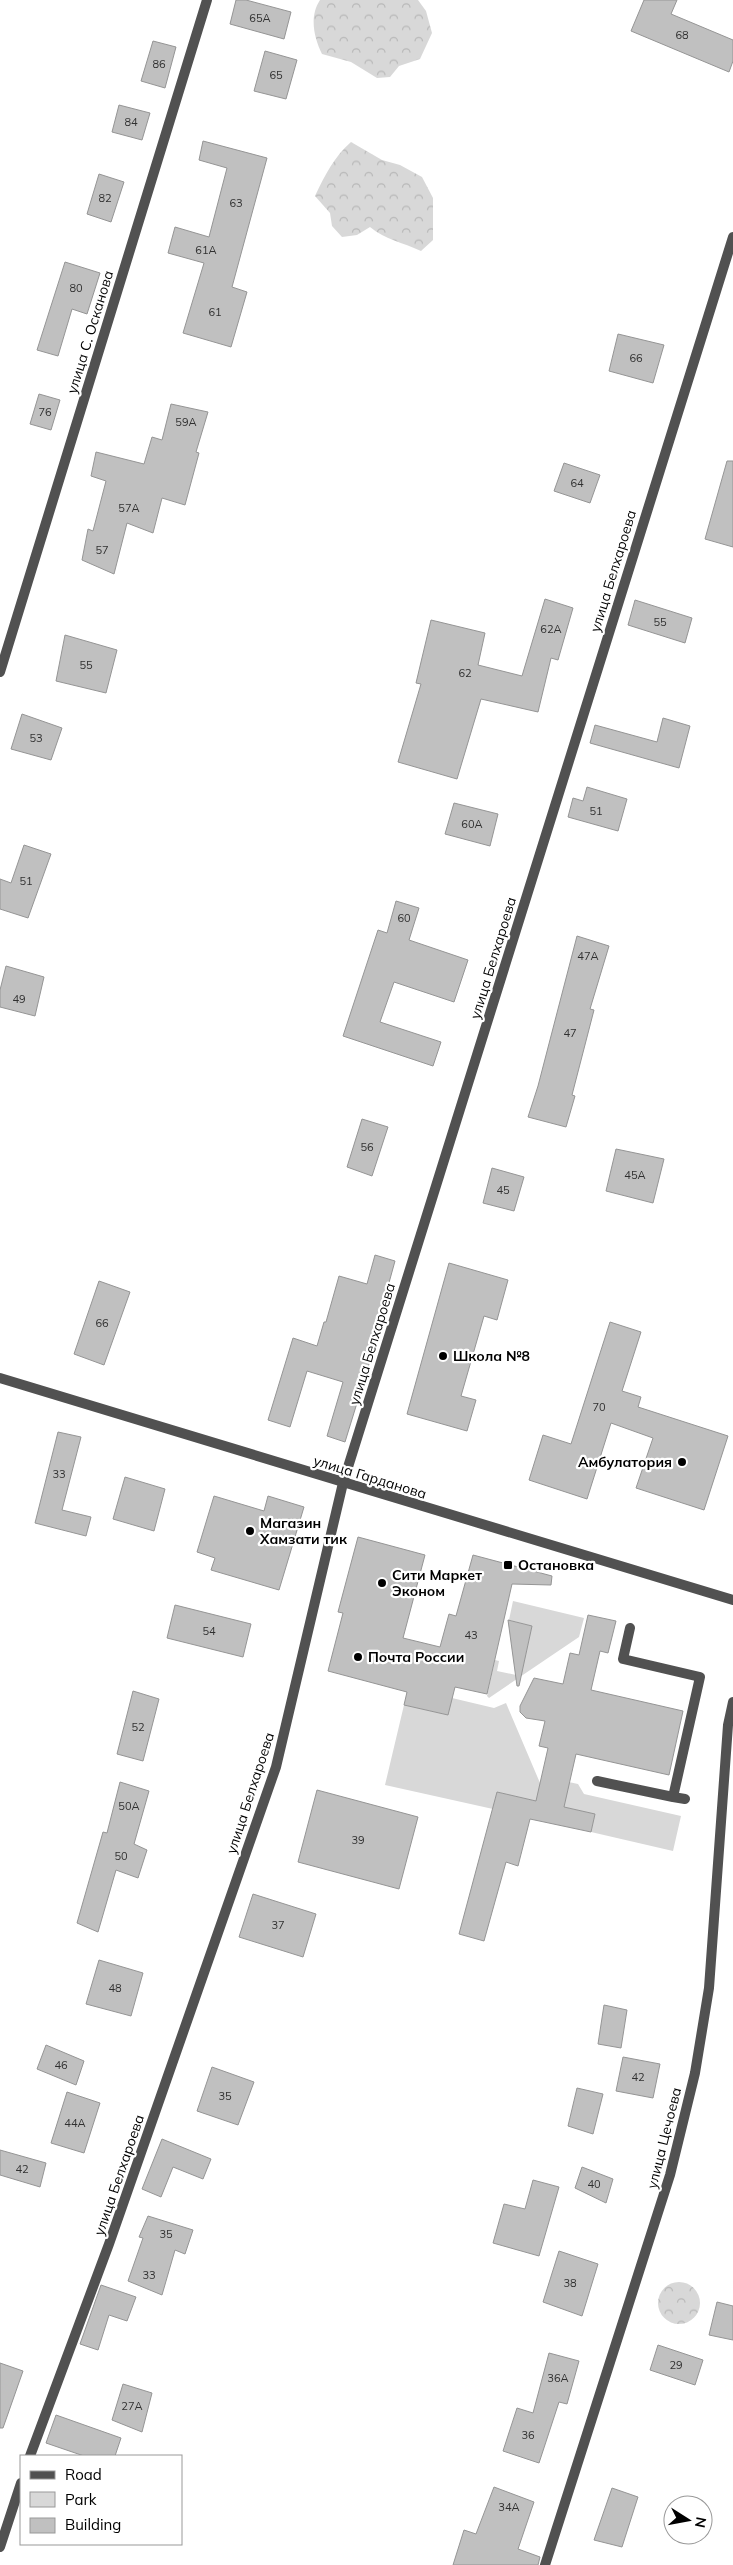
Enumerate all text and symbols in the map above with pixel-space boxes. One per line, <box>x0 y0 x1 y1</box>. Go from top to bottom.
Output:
house number: 65А <box>249 11 271 25</box>
house number: 68 <box>675 28 689 42</box>
house number: 86 <box>152 57 166 71</box>
house number: 65 <box>269 68 283 82</box>
house number: 84 <box>124 115 138 129</box>
house number: 82 <box>98 191 112 205</box>
house number: 63 <box>229 196 243 210</box>
house number: 61А <box>195 243 217 257</box>
street label: улица С. Осканова <box>63 268 117 396</box>
house number: 80 <box>69 281 83 295</box>
house number: 61 <box>208 305 222 319</box>
house number: 66 <box>629 351 643 365</box>
house number: 76 <box>38 405 52 419</box>
house number: 59А <box>175 415 197 429</box>
house number: 64 <box>570 476 584 490</box>
house number: 57А <box>118 501 140 515</box>
street label: улица Белхароева <box>586 508 640 634</box>
house number: 57 <box>95 543 109 557</box>
house number: 55 <box>653 615 667 629</box>
house number: 62А <box>540 622 562 636</box>
house number: 55 <box>79 658 93 672</box>
house number: 62 <box>458 666 472 680</box>
house number: 53 <box>29 731 43 745</box>
house number: 51 <box>589 804 603 818</box>
house number: 60А <box>461 817 483 831</box>
house number: 51 <box>19 874 33 888</box>
street label: улица Белхароева <box>466 895 520 1021</box>
house number: 60 <box>397 911 411 925</box>
house number: 47А <box>577 949 599 963</box>
house number: 49 <box>12 992 26 1006</box>
house number: 47 <box>563 1026 577 1040</box>
house number: 56 <box>360 1140 374 1154</box>
house number: 45А <box>624 1168 646 1182</box>
house number: 45 <box>496 1183 510 1197</box>
street label: улица Белхароева <box>345 1281 399 1407</box>
house number: 66 <box>95 1316 109 1330</box>
place label: Школа №8 <box>453 1347 530 1365</box>
marker: Школа №8 <box>437 1350 449 1362</box>
house number: 70 <box>592 1400 606 1414</box>
street label: улица Гарданова <box>311 1451 429 1503</box>
place label: Амбулатория <box>578 1453 672 1471</box>
marker: Амбулатория <box>676 1456 688 1468</box>
house number: 33 <box>52 1467 66 1481</box>
place label: Магазин Хамзати тик <box>259 1514 348 1548</box>
marker: Магазин Хамзати тик <box>244 1525 256 1537</box>
place label: Остановка <box>518 1556 594 1574</box>
marker: Остановка <box>502 1559 514 1571</box>
place label: Сити Маркет Эконом <box>392 1566 482 1600</box>
marker: Сити Маркет Эконом <box>376 1577 388 1589</box>
house number: 54 <box>202 1624 216 1638</box>
house number: 43 <box>464 1628 478 1642</box>
place label: Почта России <box>368 1648 464 1666</box>
marker: Почта России <box>352 1651 364 1663</box>
house number: 52 <box>131 1720 145 1734</box>
street label: улица Белхароева <box>222 1730 278 1856</box>
house number: 50А <box>118 1799 140 1813</box>
house number: 39 <box>351 1833 365 1847</box>
house number: 50 <box>114 1849 128 1863</box>
house number: 37 <box>271 1918 285 1932</box>
house number: 48 <box>108 1981 122 1995</box>
house number: 46 <box>54 2058 68 2072</box>
house number: 42 <box>631 2070 645 2084</box>
street label: улица Цечоева <box>643 2086 685 2190</box>
house number: 35 <box>218 2089 232 2103</box>
street label: улица Белхароева <box>90 2112 148 2238</box>
house number: 44А <box>64 2116 86 2130</box>
house number: 42 <box>15 2162 29 2176</box>
house number: 40 <box>587 2177 601 2191</box>
house number: 35 <box>159 2227 173 2241</box>
house number: 33 <box>142 2268 156 2282</box>
house number: 38 <box>563 2276 577 2290</box>
house number: 29 <box>669 2358 683 2372</box>
house number: 36А <box>547 2371 569 2385</box>
house number: 27А <box>121 2399 143 2413</box>
house number: 36 <box>521 2428 535 2442</box>
legend <box>20 2455 182 2545</box>
text: Road <box>65 2465 102 2484</box>
text: Park <box>65 2490 97 2509</box>
north arrow <box>663 2495 713 2545</box>
house number: 34А <box>498 2500 520 2514</box>
text: Building <box>65 2515 121 2534</box>
text: N <box>691 2516 711 2529</box>

